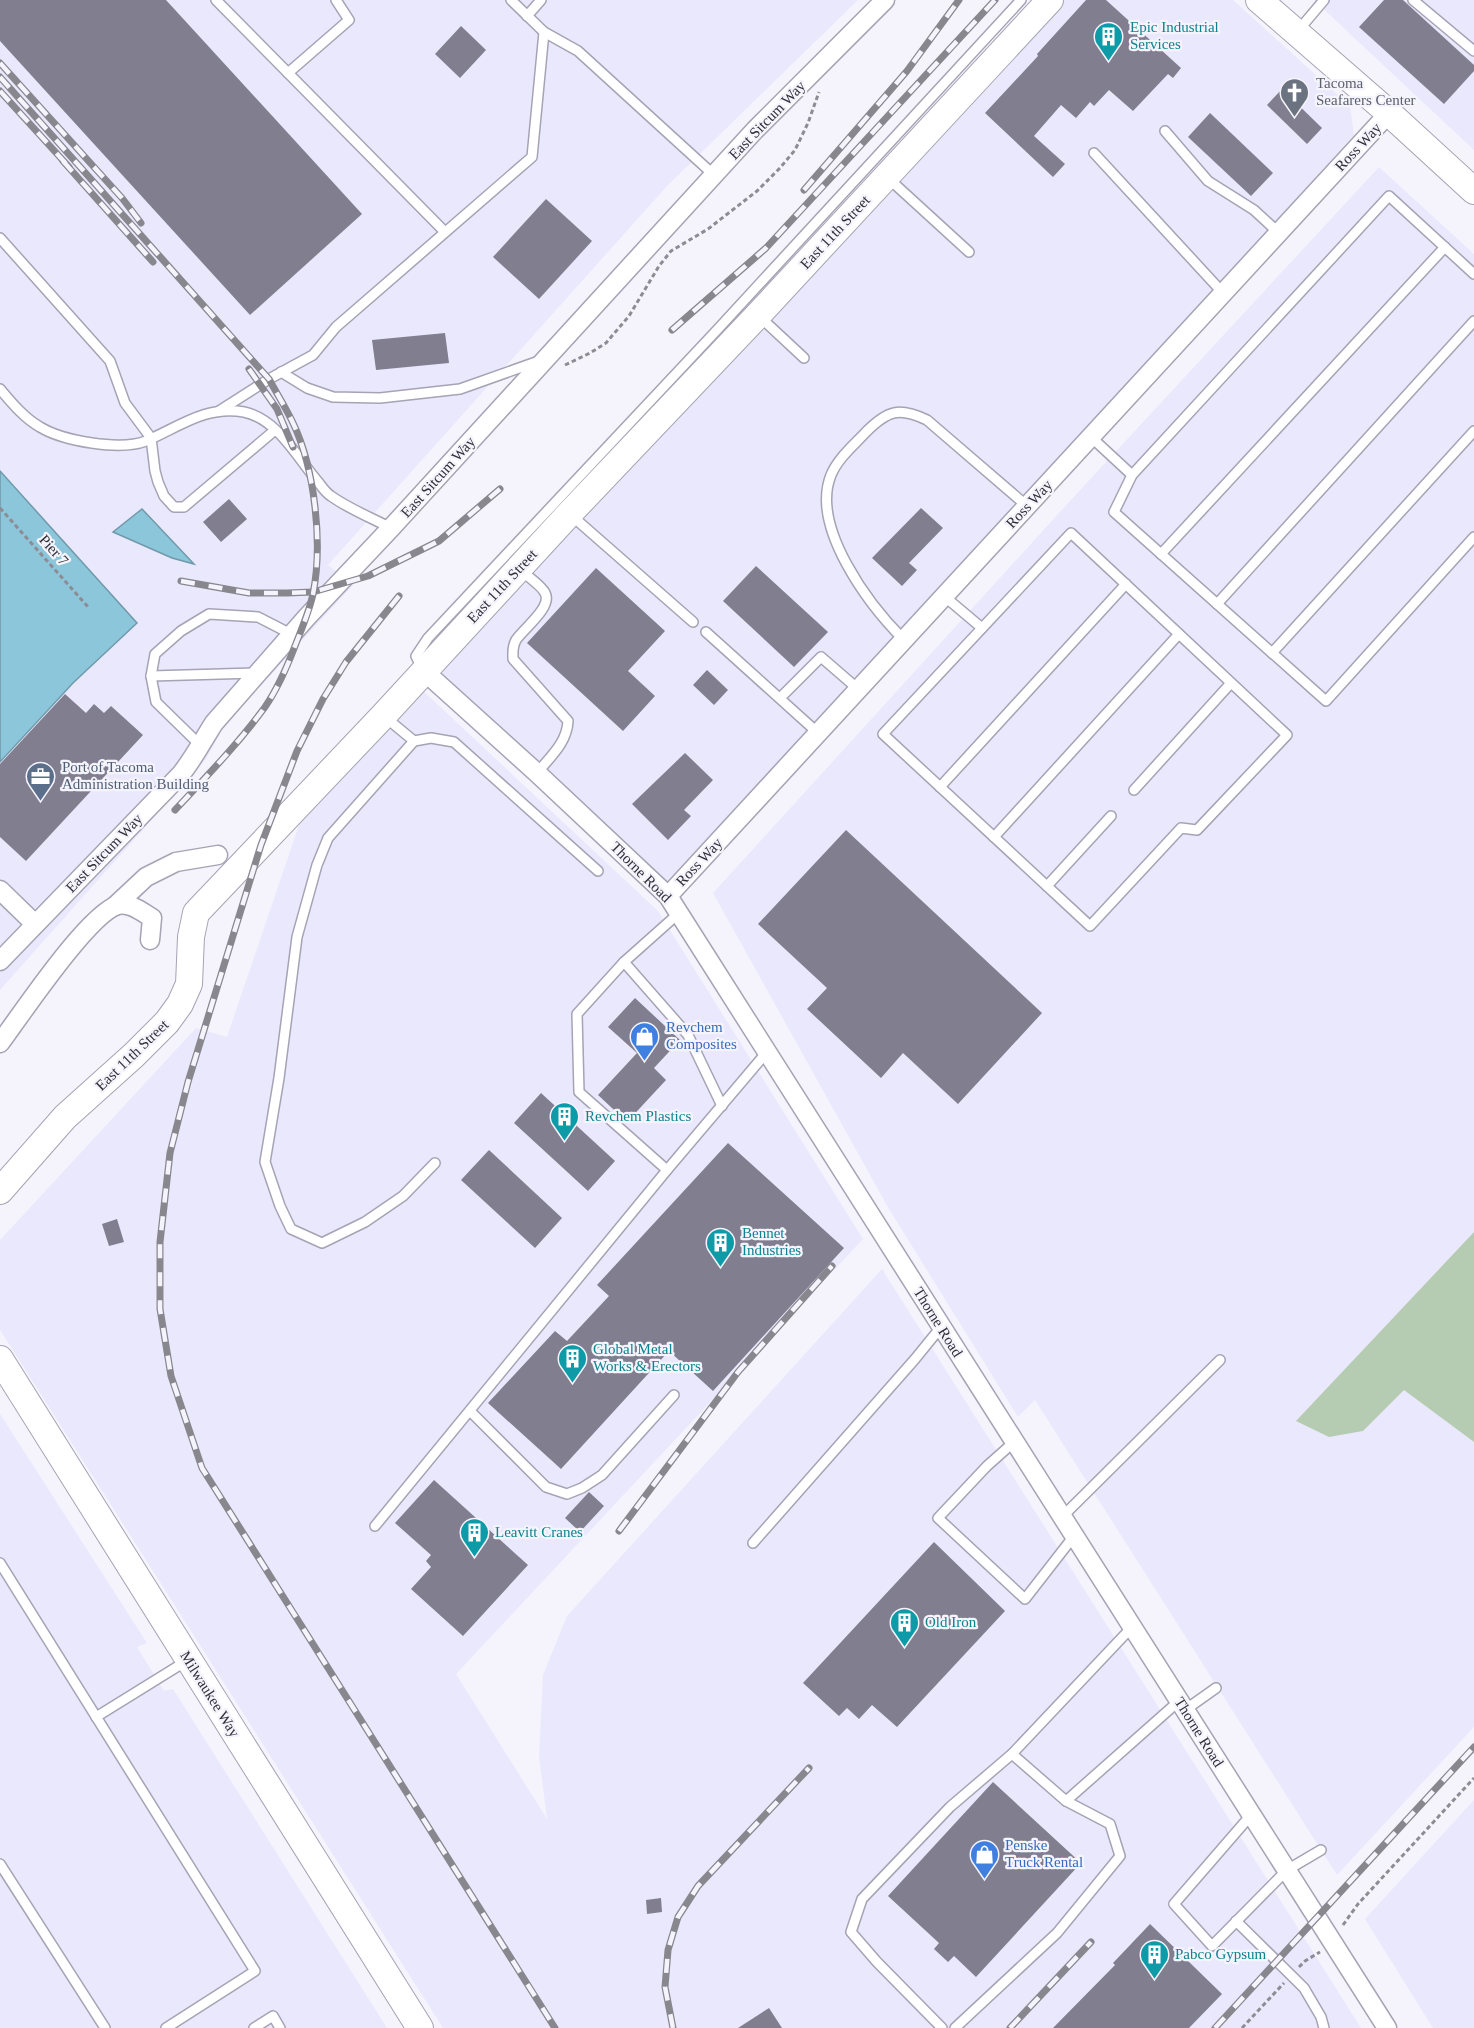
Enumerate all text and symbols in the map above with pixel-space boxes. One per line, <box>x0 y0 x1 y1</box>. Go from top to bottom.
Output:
place label: Epic Industrial Services <box>1130 19 1219 52</box>
building icon: Epic Industrial Services <box>1093 20 1125 62</box>
place label: Tacoma Seafarers Center <box>1316 75 1416 108</box>
church icon: Tacoma Seafarers Center <box>1279 76 1311 118</box>
street label: East Sitcum Way <box>726 77 809 162</box>
street label: Ross Way <box>1332 119 1385 174</box>
street label: East 11th Street <box>797 191 874 272</box>
street label: East Sitcum Way <box>398 433 479 521</box>
street label: Ross Way <box>1003 476 1056 531</box>
street label: Pier 7 <box>36 531 72 569</box>
street label: East 11th Street <box>464 545 541 626</box>
place label: Port of Tacoma Administration Building <box>62 759 210 792</box>
office icon: Port of Tacoma Administration Building <box>25 760 57 802</box>
street label: East Sitcum Way <box>63 810 146 895</box>
street label: Ross Way <box>673 834 726 889</box>
street label: Thorne Road <box>608 839 675 906</box>
street label: East 11th Street <box>92 1016 172 1094</box>
place label: Revchem Composites <box>666 1019 737 1052</box>
shop icon: Revchem Composites <box>629 1020 661 1062</box>
building icon: Revchem Plastics <box>548 1100 580 1142</box>
place label: Revchem Plastics <box>585 1108 691 1124</box>
place label: Bennet Industries <box>742 1225 801 1258</box>
building icon: Bennet Industries <box>705 1226 737 1268</box>
street label: Thorne Road <box>910 1284 966 1360</box>
place label: Global Metal Works & Erectors <box>593 1341 701 1374</box>
building icon: Global Metal Works & Erectors <box>556 1342 588 1384</box>
building icon: Leavitt Cranes <box>458 1516 490 1558</box>
place label: Leavitt Cranes <box>495 1524 583 1540</box>
building icon: Old Iron <box>888 1606 920 1648</box>
place label: Old Iron <box>925 1614 977 1630</box>
street label: Milwaukee Way <box>177 1648 243 1740</box>
street label: Thorne Road <box>1171 1694 1227 1770</box>
place label: Penske Truck Rental <box>1005 1837 1083 1870</box>
shop icon: Penske Truck Rental <box>968 1838 1000 1880</box>
building icon: Pabco Gypsum <box>1138 1938 1170 1980</box>
place label: Pabco Gypsum <box>1175 1946 1267 1962</box>

